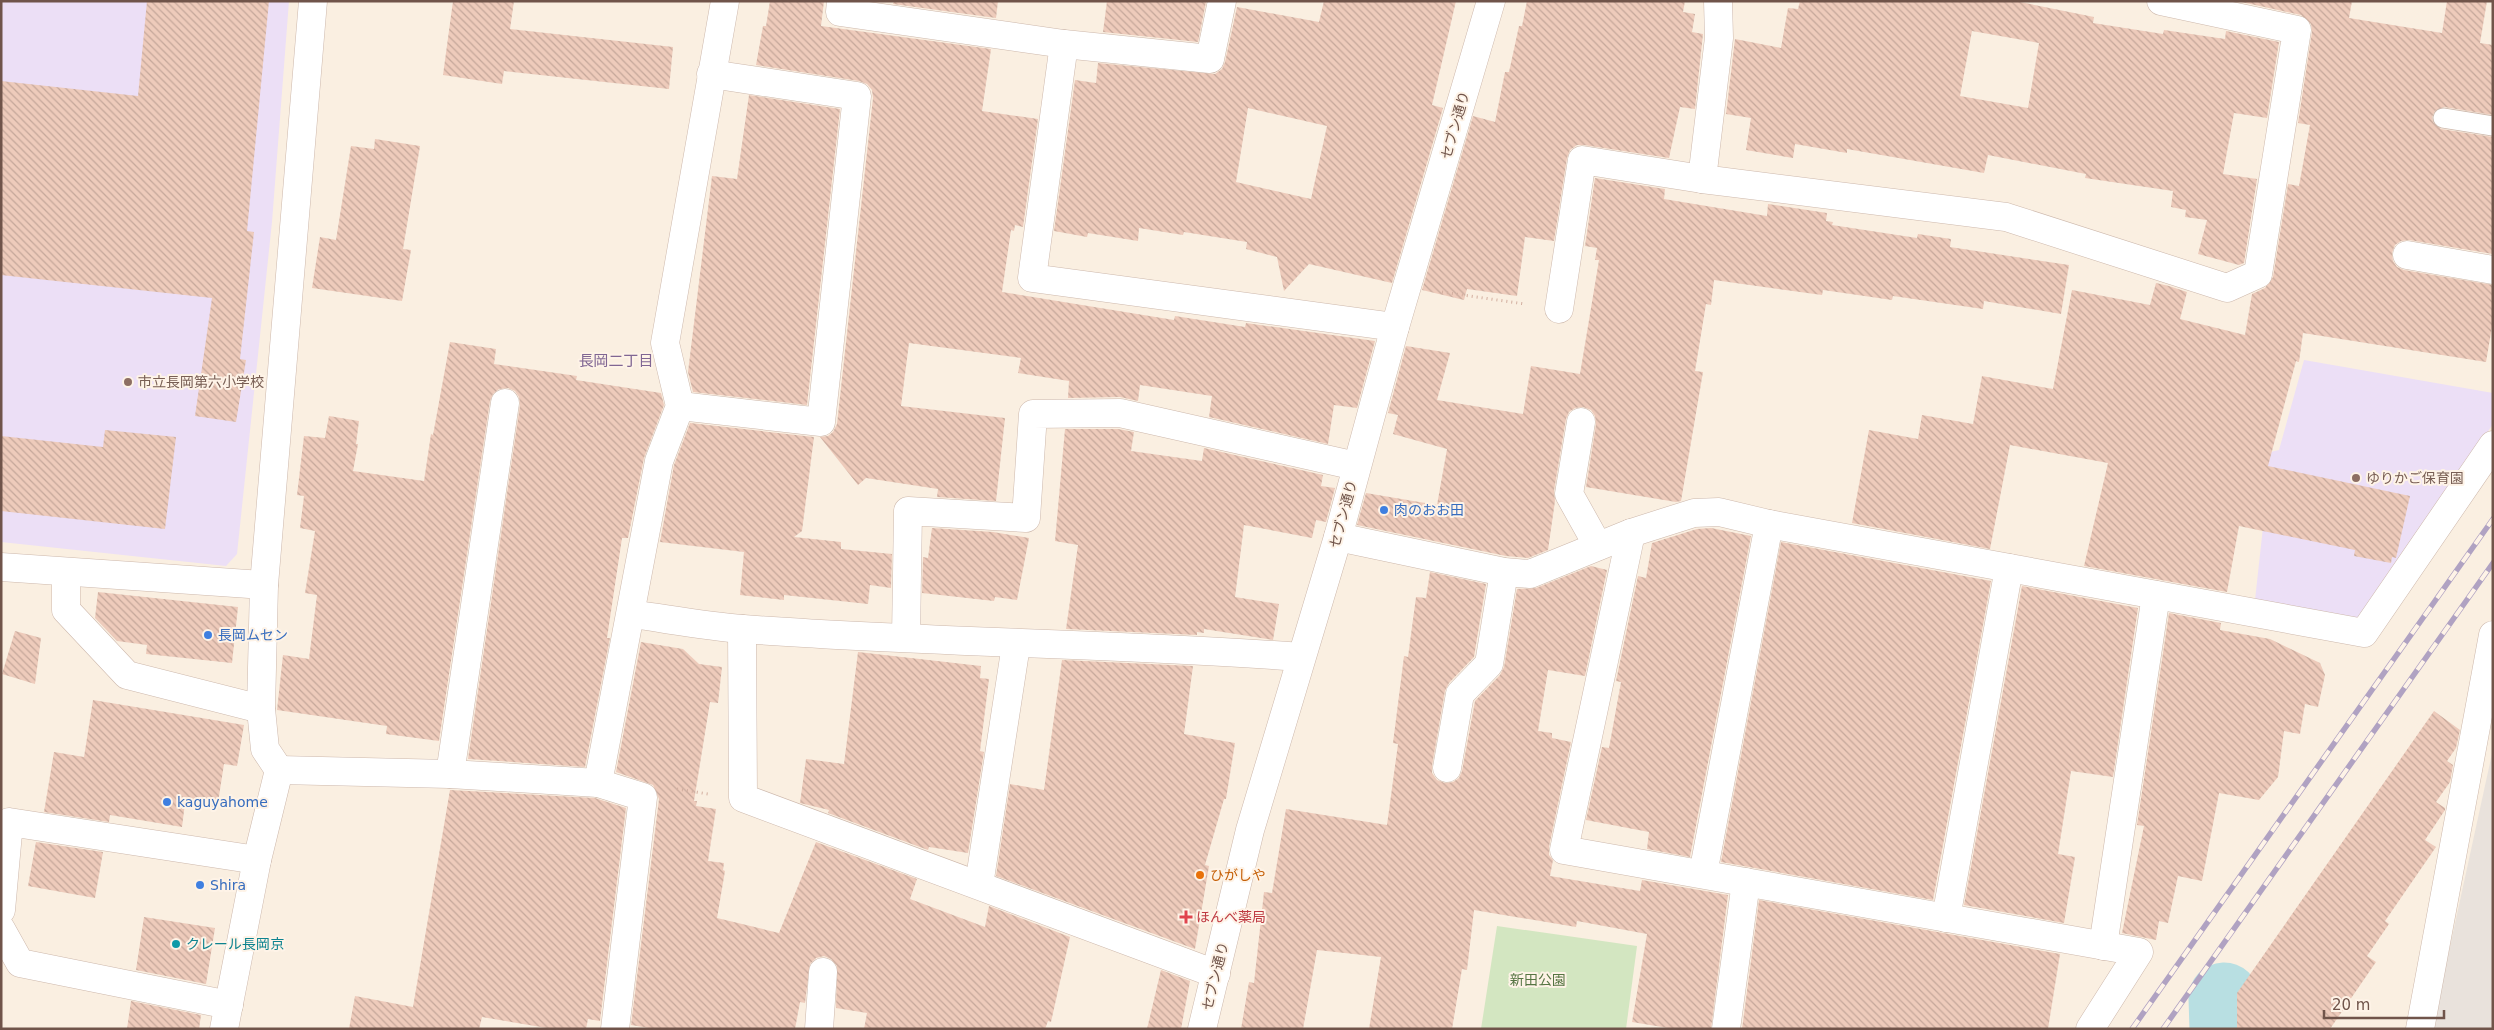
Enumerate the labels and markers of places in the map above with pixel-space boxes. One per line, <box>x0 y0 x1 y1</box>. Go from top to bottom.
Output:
place label: 市立長岡第六小学校 <box>138 374 264 390</box>
marker: 市立長岡第六小学校 <box>122 376 134 388</box>
place label: ゆりかご保育園 <box>2366 470 2464 486</box>
marker: ゆりかご保育園 <box>2350 472 2362 484</box>
place label: 肉のおお田 <box>1394 502 1464 518</box>
marker: 肉のおお田 <box>1378 504 1390 516</box>
place label: 長岡ムセン <box>218 627 288 643</box>
marker: 長岡ムセン <box>202 629 214 641</box>
place label: kaguyahome <box>177 794 268 810</box>
marker: kaguyahome <box>161 796 173 808</box>
place label: ひがしや <box>1210 867 1266 883</box>
marker: ひがしや <box>1194 869 1206 881</box>
place label: Shira <box>210 877 246 893</box>
marker: Shira <box>194 879 206 891</box>
place label: ほんべ薬局 <box>1196 909 1266 925</box>
marker: ほんべ薬局 <box>1180 911 1192 923</box>
place label: クレール長岡京 <box>186 936 284 952</box>
marker: クレール長岡京 <box>170 938 182 950</box>

